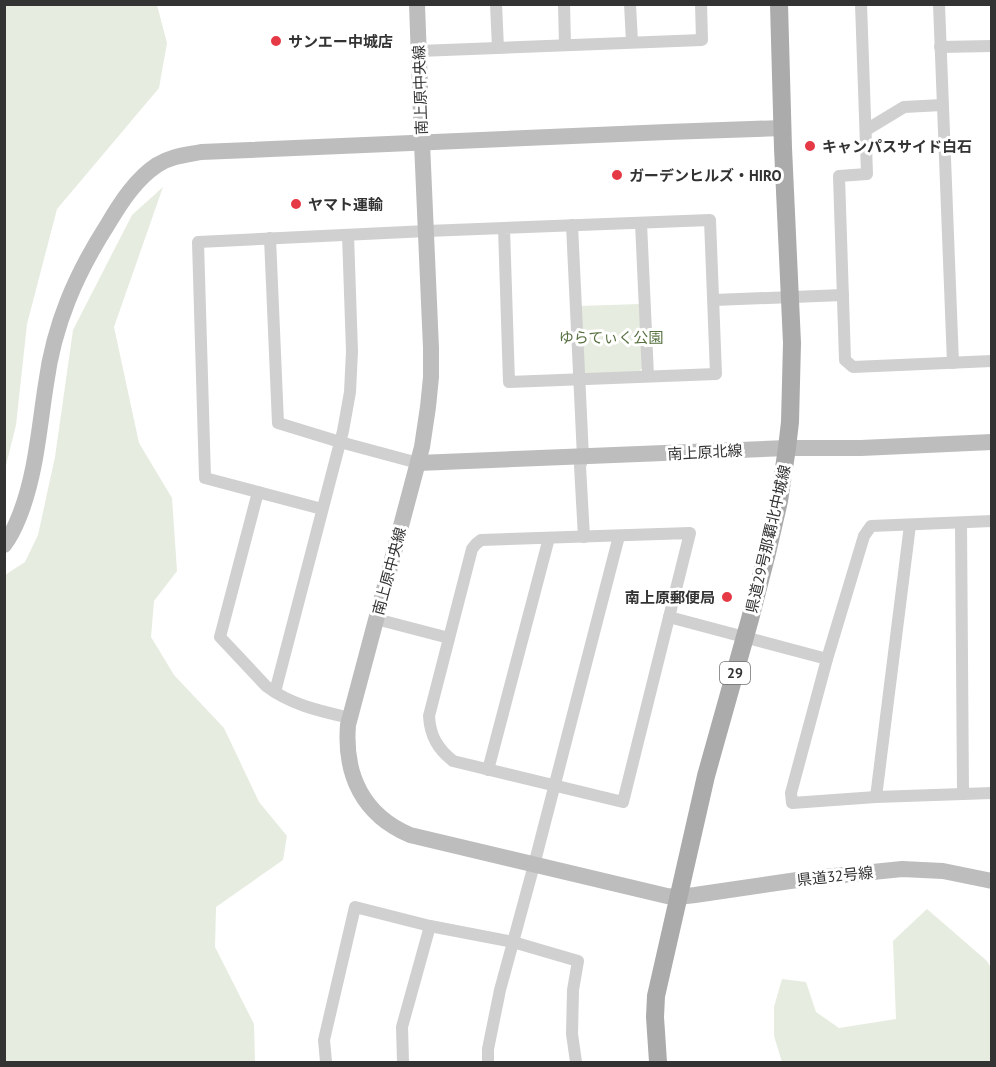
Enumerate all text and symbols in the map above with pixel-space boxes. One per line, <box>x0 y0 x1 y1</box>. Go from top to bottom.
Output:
place label: サンエー中城店 <box>288 32 393 51</box>
marker: サンエー中城店 <box>269 34 283 48</box>
street label: 南上原中央線 <box>409 45 431 135</box>
place label: キャンパスサイド白石 <box>822 137 972 156</box>
marker: キャンパスサイド白石 <box>803 139 817 153</box>
place label: ガーデンヒルズ・HIRO <box>629 166 782 185</box>
marker: ガーデンヒルズ・HIRO <box>610 168 624 182</box>
place label: ヤマト運輸 <box>308 195 383 214</box>
marker: ヤマト運輸 <box>289 197 303 211</box>
park label: ゆらてぃく公園 <box>559 328 663 347</box>
street label: 南上原北線 <box>667 441 743 463</box>
street label: 県道29号那覇北中城線 <box>742 463 794 615</box>
street label: 南上原中央線 <box>368 525 410 617</box>
place label: 南上原郵便局 <box>625 588 715 607</box>
marker: 南上原郵便局 <box>720 590 734 604</box>
road number: 29 <box>720 662 750 684</box>
street label: 県道32号線 <box>796 863 874 889</box>

